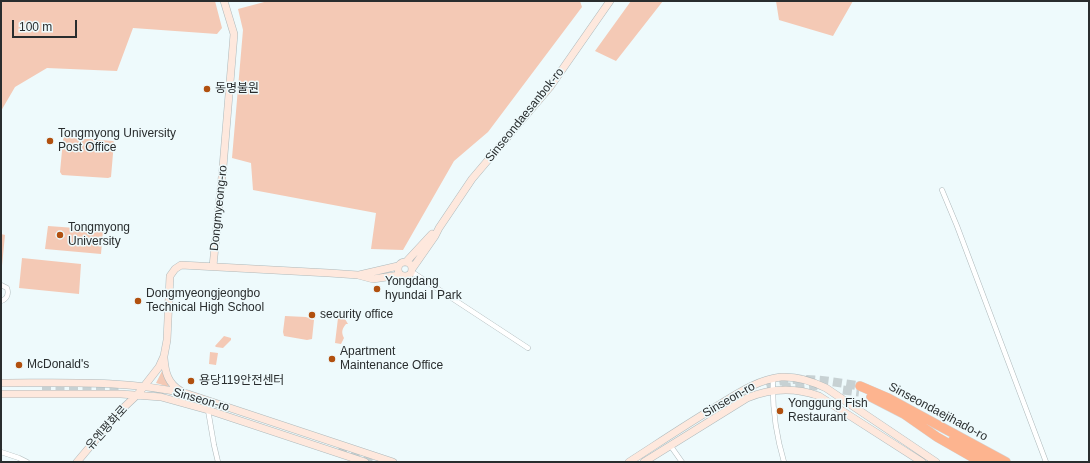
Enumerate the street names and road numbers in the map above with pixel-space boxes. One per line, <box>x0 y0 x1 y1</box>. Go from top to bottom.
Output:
street label: Sinseondaesanbok-ro <box>483 65 567 165</box>
street label: Dongmyeong-ro <box>207 164 231 252</box>
street label: Sinseon-ro <box>700 379 758 421</box>
street label: Sinseondaejihado-ro <box>886 380 990 444</box>
street label: Sinseon-ro <box>171 385 231 415</box>
street label: 유엔평화로 <box>83 403 131 453</box>

